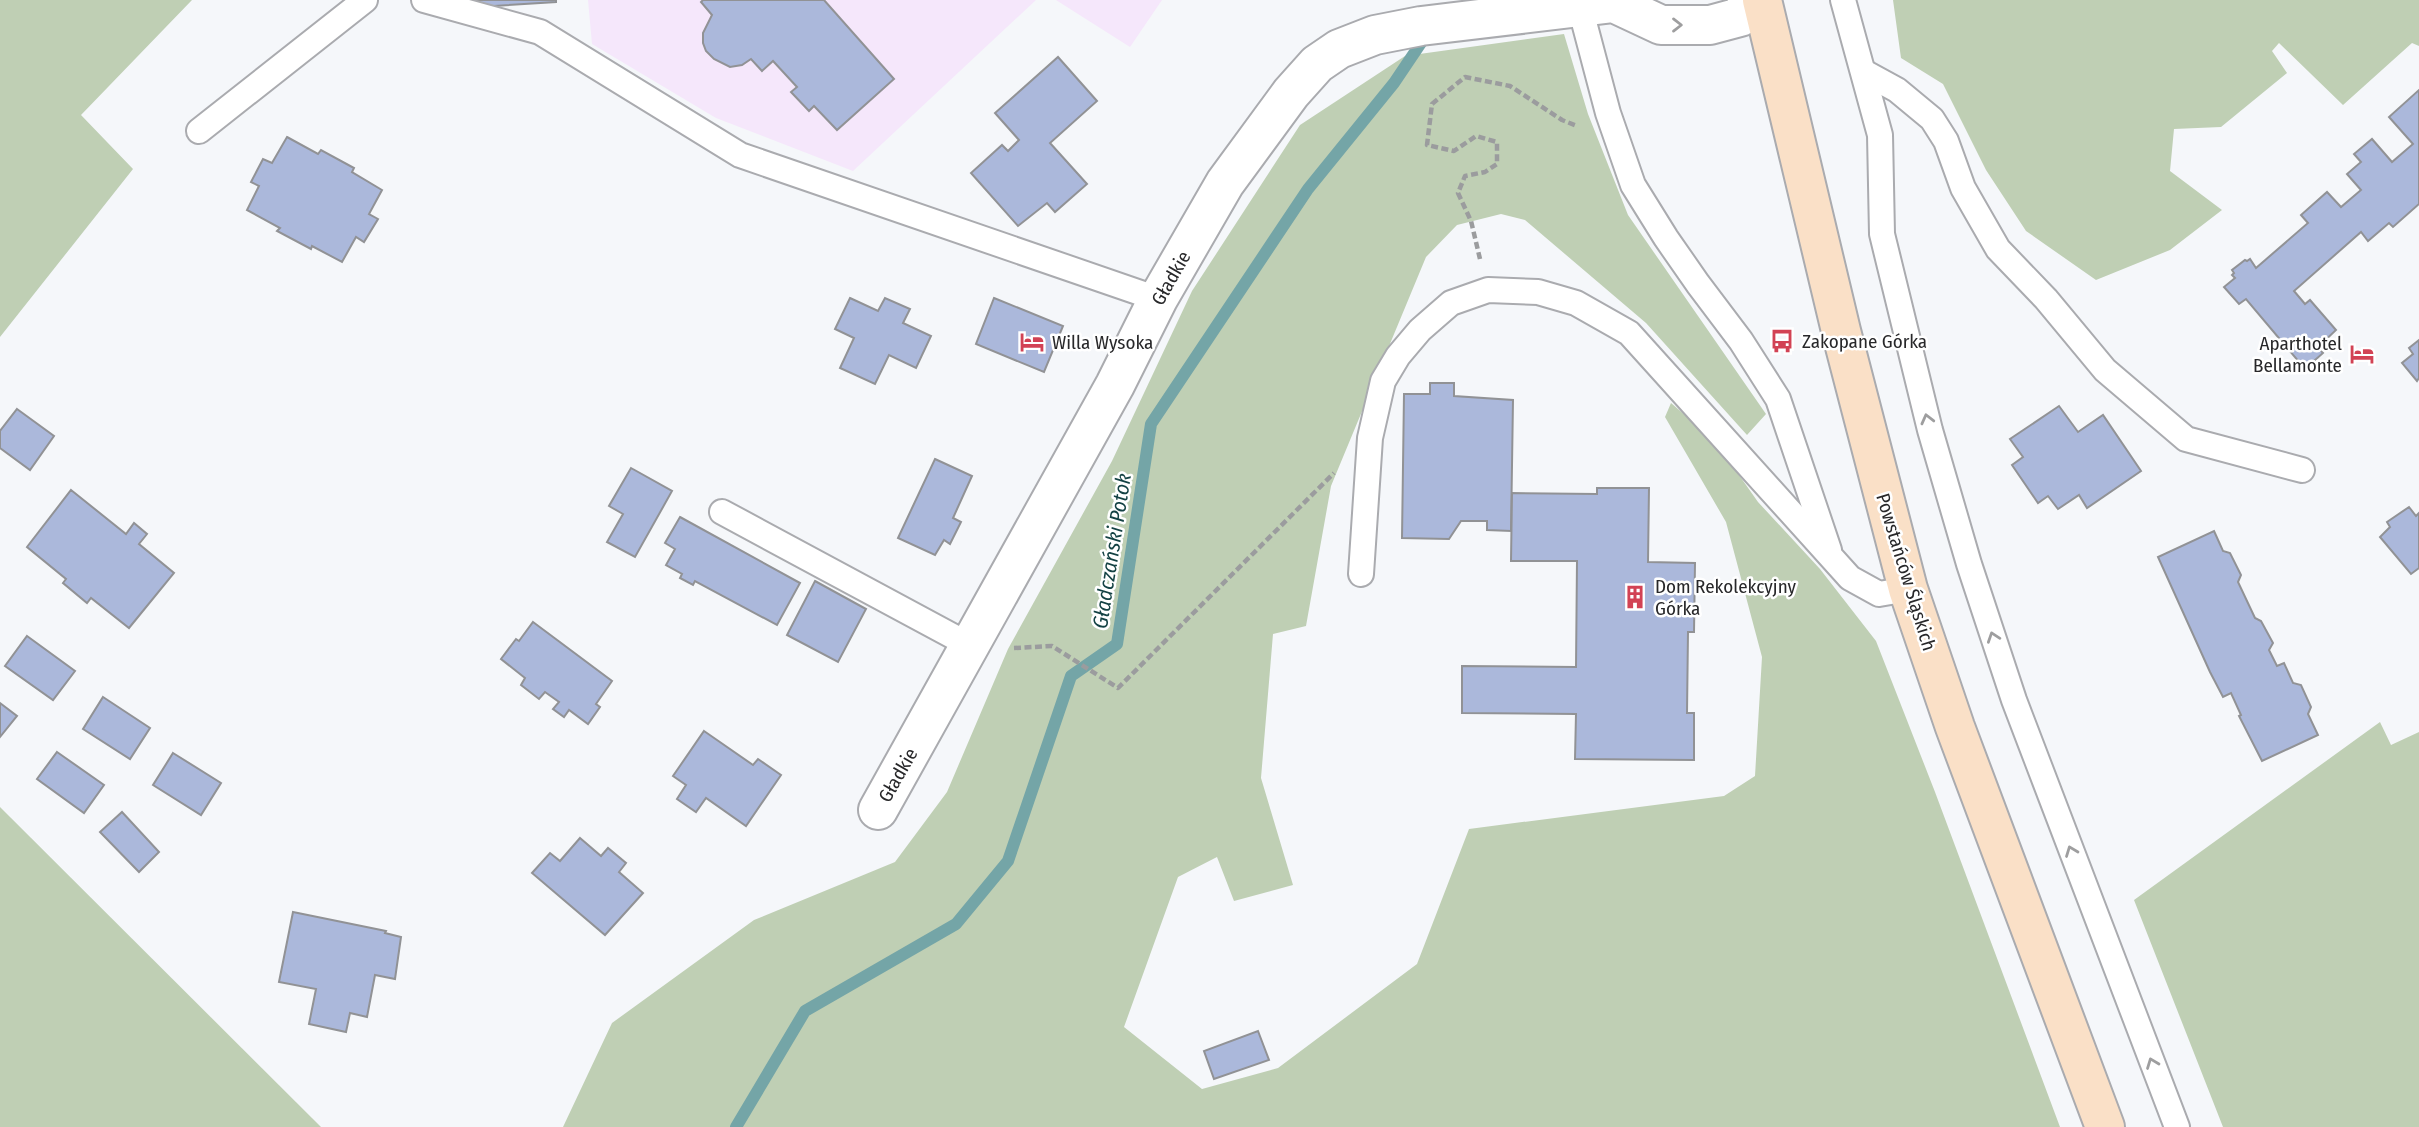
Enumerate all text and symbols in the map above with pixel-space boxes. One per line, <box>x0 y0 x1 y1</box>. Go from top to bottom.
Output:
one-way arrow <box>1672 17 1683 33</box>
street label: Gładkie <box>1146 247 1196 309</box>
bus stop icon: Zakopane Górka <box>1768 327 1796 355</box>
hotel icon: Willa Wysoka <box>1018 328 1046 356</box>
place label: Zakopane Górka <box>1802 330 1927 353</box>
place label: Willa Wysoka <box>1052 331 1153 354</box>
place label: Aparthotel Bellamonte <box>2253 332 2342 377</box>
hotel icon: Aparthotel Bellamonte <box>2348 340 2376 368</box>
one-way arrow <box>1921 413 1936 425</box>
water label: Gładczański Potok <box>1087 472 1137 630</box>
street label: Powstańców Śląskich <box>1871 490 1941 654</box>
place label: Dom Rekolekcyjny Górka <box>1655 575 1797 620</box>
building icon: Dom Rekolekcyjny Górka <box>1621 583 1649 611</box>
one-way arrow <box>1987 631 2001 644</box>
street label: Gładkie <box>873 744 923 806</box>
one-way arrow <box>2066 845 2080 857</box>
one-way arrow <box>2147 1058 2161 1070</box>

